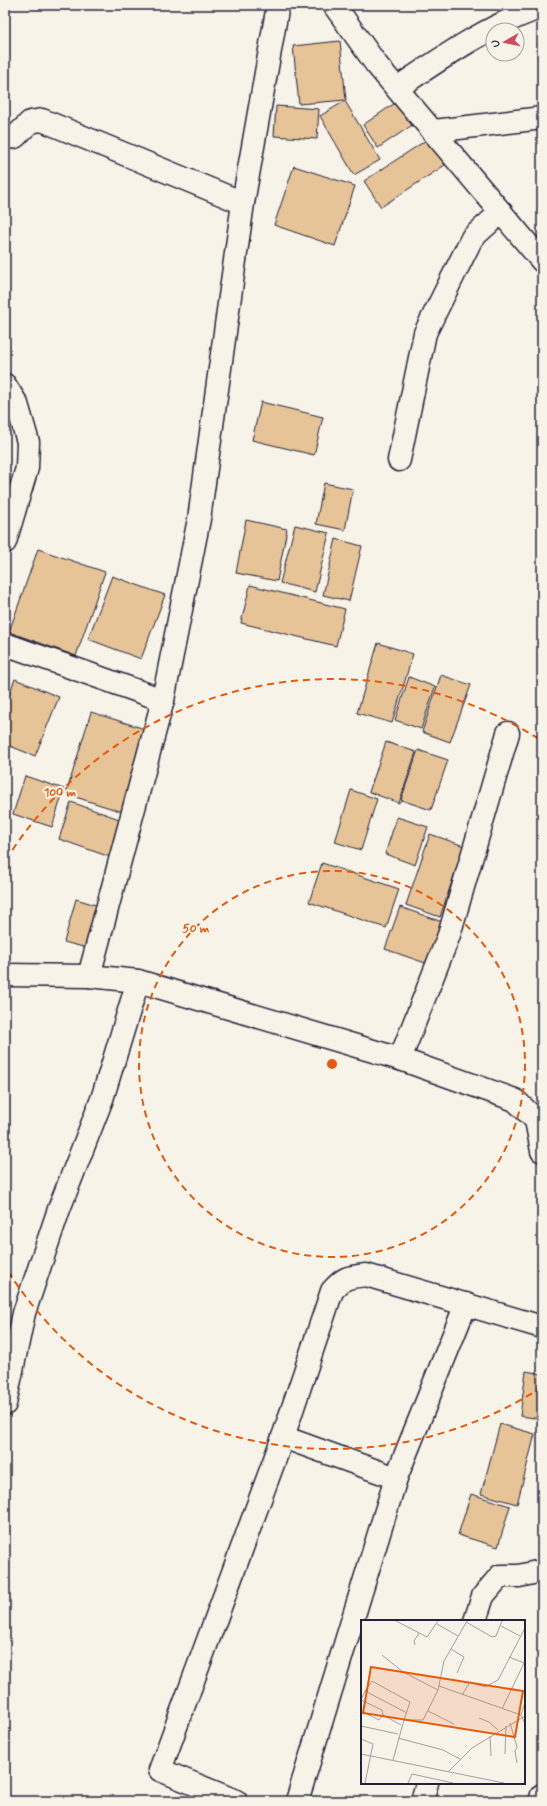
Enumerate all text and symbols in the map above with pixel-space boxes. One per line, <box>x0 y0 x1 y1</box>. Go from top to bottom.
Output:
north arrow <box>485 22 525 62</box>
text: U <box>489 39 504 48</box>
text: 100 m <box>44 785 77 801</box>
text: 50 m <box>183 921 210 937</box>
centre of rings <box>325 1057 339 1071</box>
inset map <box>361 1620 525 1784</box>

